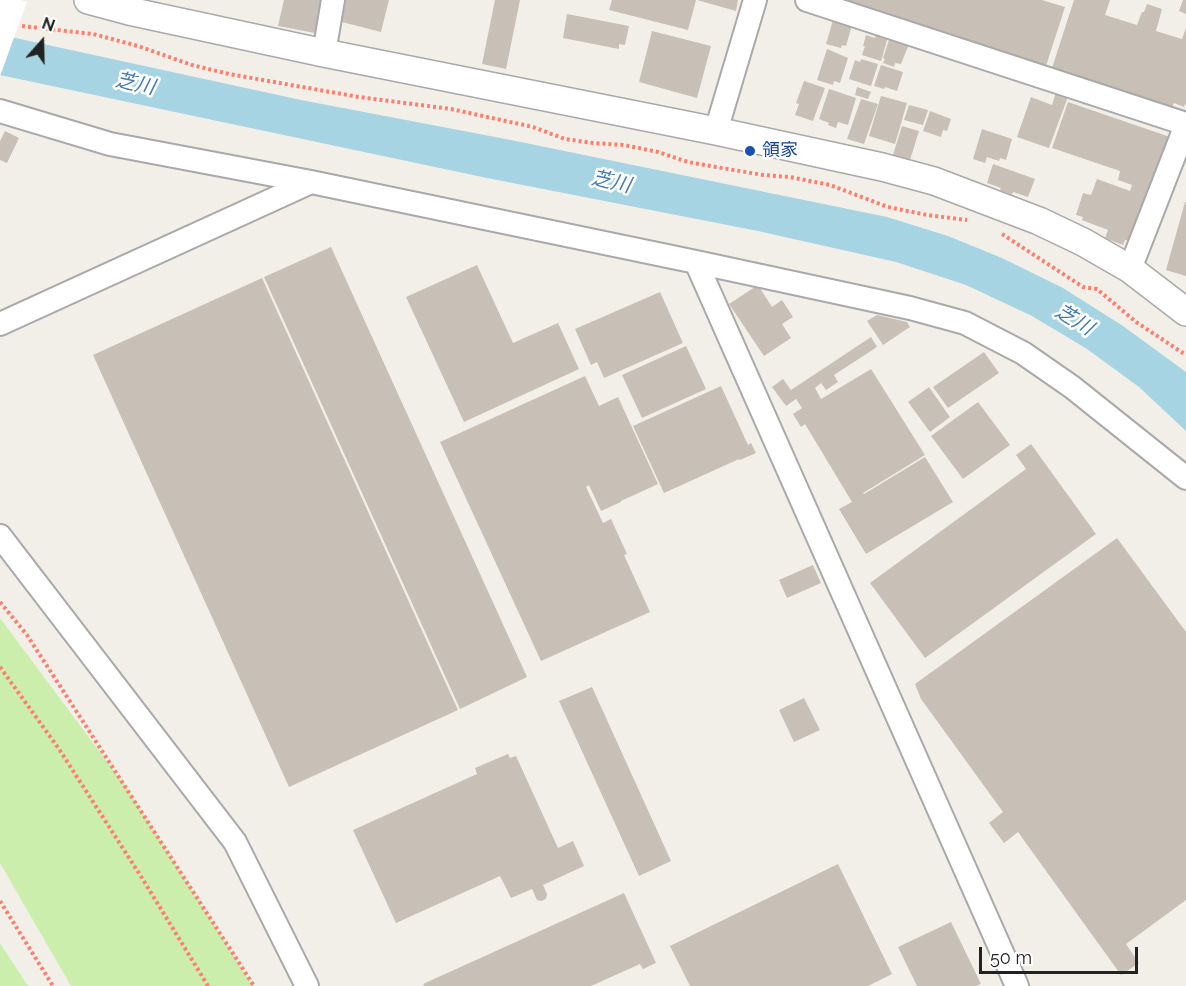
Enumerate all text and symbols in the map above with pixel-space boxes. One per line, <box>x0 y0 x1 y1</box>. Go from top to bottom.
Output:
north arrow <box>12 12 72 72</box>
text: N <box>39 14 57 36</box>
water label: 芝川 <box>113 68 157 100</box>
place label: 領家 <box>762 140 798 162</box>
marker: 領家 <box>743 144 757 158</box>
water label: 芝川 <box>589 166 633 198</box>
water label: 芝川 <box>1051 299 1097 341</box>
scale bar <box>982 935 1141 973</box>
text: 50 m <box>990 947 1032 968</box>

